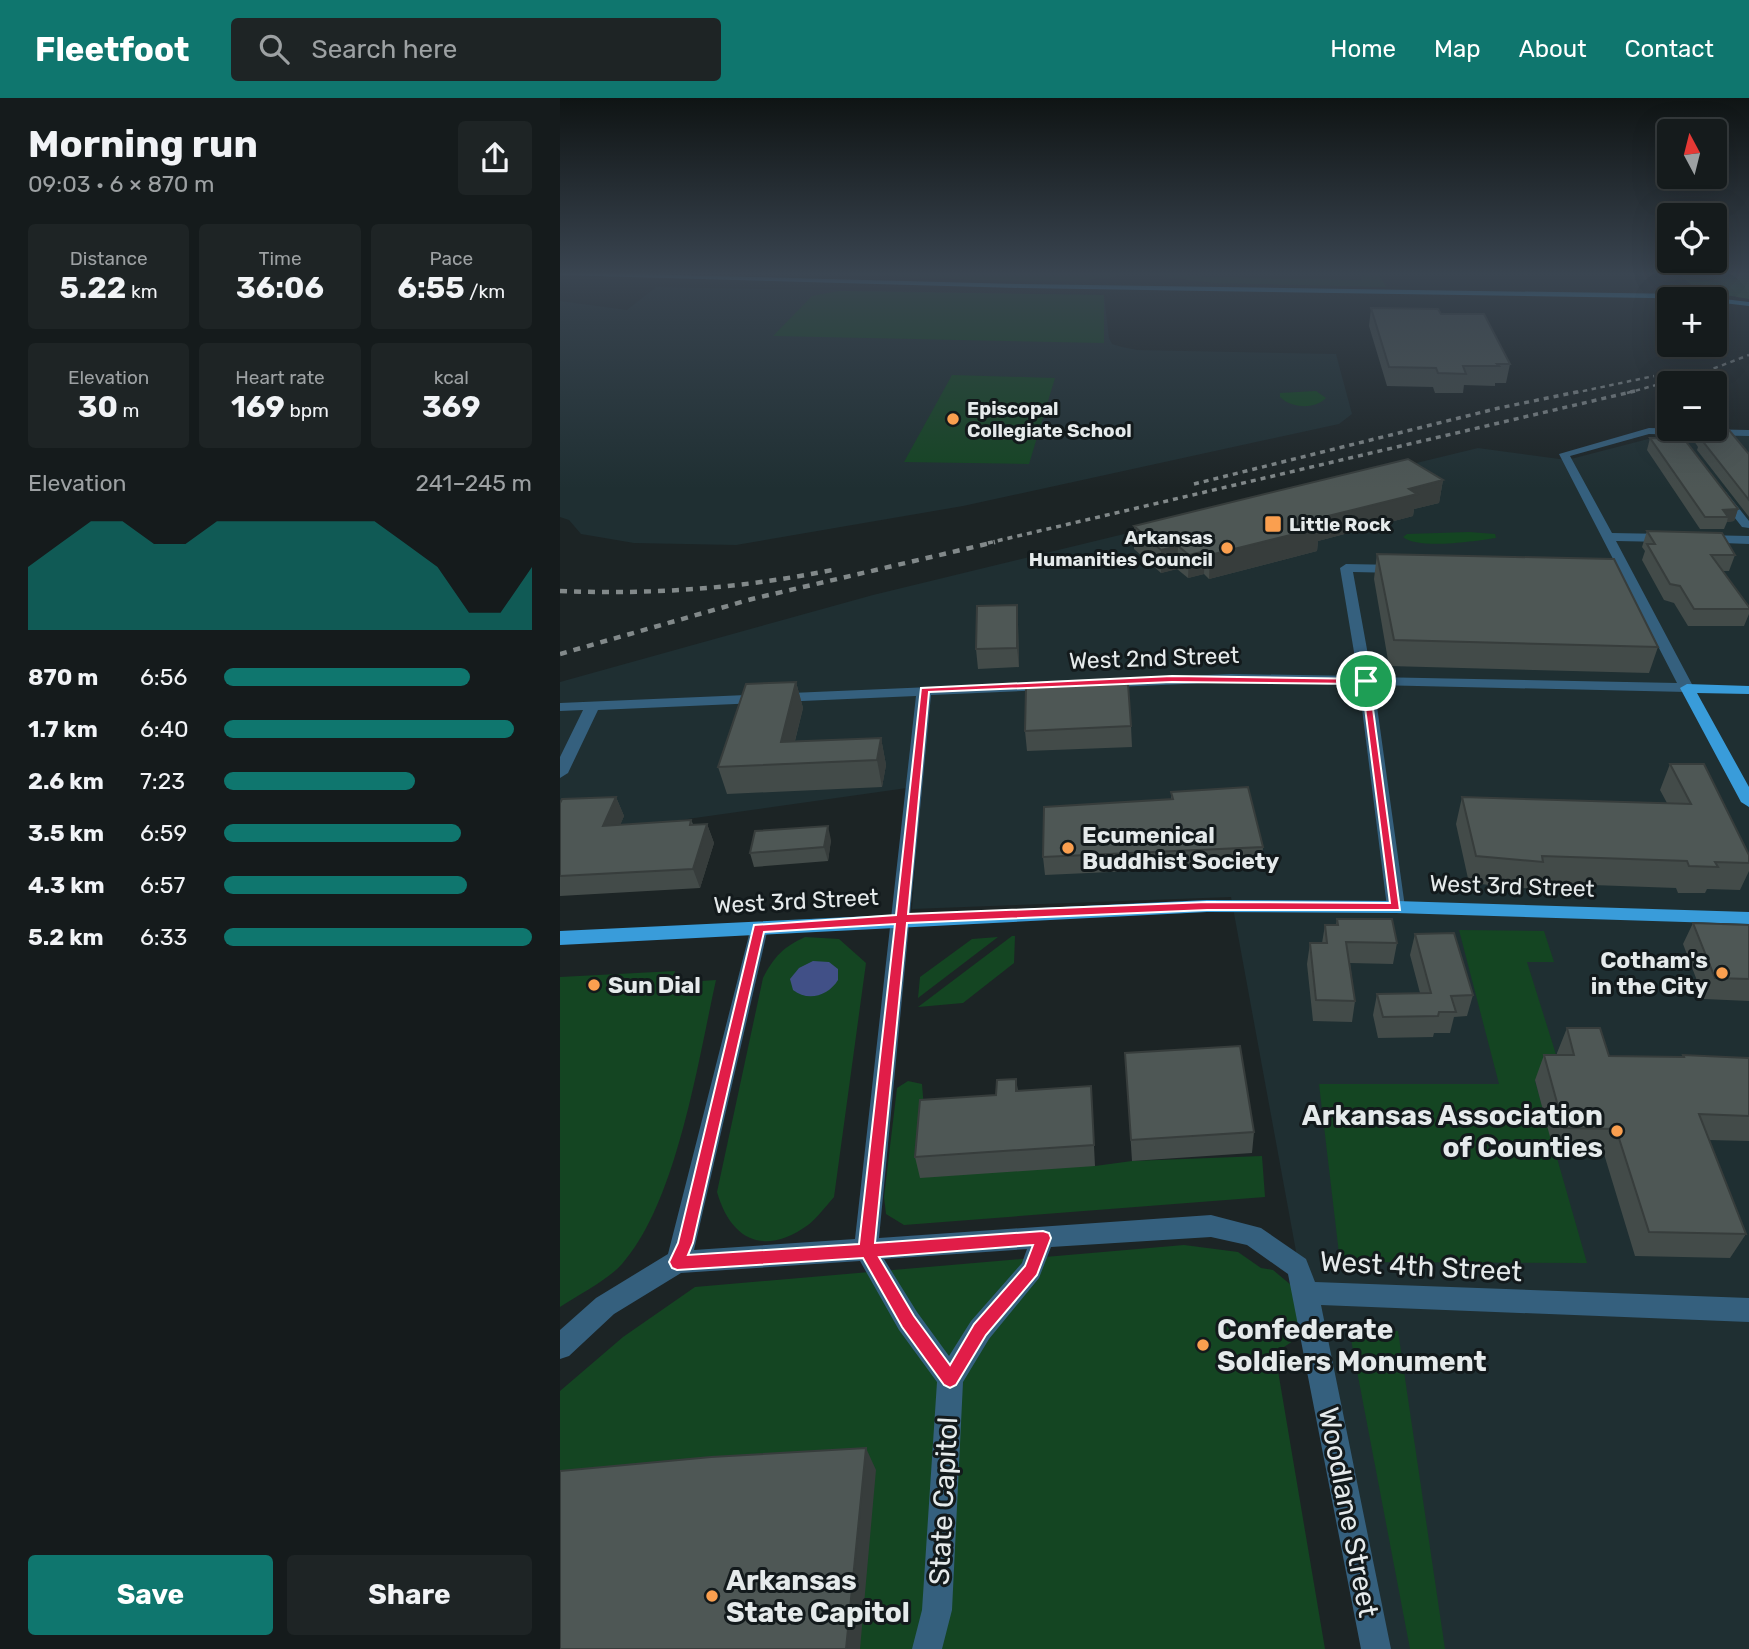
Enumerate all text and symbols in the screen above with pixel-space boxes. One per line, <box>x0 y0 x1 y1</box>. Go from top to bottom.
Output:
search box <box>231 18 721 81</box>
text: Fleetfoot <box>35 30 189 69</box>
icon: search <box>255 30 293 68</box>
text: Search here <box>311 34 457 65</box>
text: Home <box>1330 35 1396 63</box>
text: Map <box>1434 35 1481 63</box>
text: About <box>1519 35 1587 63</box>
text: Contact <box>1625 35 1714 63</box>
north arrow <box>1657 119 1727 189</box>
map controls <box>1657 119 1727 441</box>
text: Morning run <box>28 121 258 167</box>
button: share <box>458 121 532 195</box>
text: 09:03 · 6 × 870 m <box>28 170 215 198</box>
button: locate <box>1657 203 1727 273</box>
text: Distance <box>70 247 148 270</box>
text: Time <box>258 247 302 270</box>
text: Pace <box>430 247 473 270</box>
text: 5.22 <box>60 270 126 306</box>
text: 36:06 <box>236 270 324 306</box>
text: 6:55 <box>398 270 465 306</box>
text: km <box>126 280 158 303</box>
text: /km <box>465 280 505 303</box>
button: + <box>1657 287 1727 357</box>
text: Elevation <box>68 366 149 389</box>
text: Heart rate <box>235 366 325 389</box>
text: kcal <box>434 366 469 389</box>
button: − <box>1657 371 1727 441</box>
text: 30 <box>78 389 118 425</box>
text: 169 <box>231 389 285 425</box>
text: 369 <box>422 389 481 425</box>
place label: Episcopal Collegiate School <box>967 397 1132 442</box>
text: m <box>118 399 140 422</box>
text: bpm <box>285 399 329 422</box>
marker: Episcopal Collegiate School <box>945 411 961 427</box>
text: Elevation <box>28 469 127 497</box>
text: 241–245 m <box>415 469 532 497</box>
place label: Little Rock <box>1289 513 1391 536</box>
marker: Little Rock <box>1263 514 1283 534</box>
place label: Arkansas Humanities Council <box>1029 526 1213 571</box>
marker: Arkansas Humanities Council <box>1219 540 1235 556</box>
street label: West 2nd Street <box>1068 641 1240 675</box>
pin <box>1336 651 1396 711</box>
icon: arrive <box>1347 662 1385 700</box>
text: 870 m <box>28 663 98 691</box>
text: 6:56 <box>140 663 187 691</box>
text: 1.7 km <box>28 715 98 743</box>
text: 6:40 <box>140 715 189 743</box>
text: 2.6 km <box>28 767 104 795</box>
text: 7:23 <box>140 767 185 795</box>
text: 3.5 km <box>28 819 104 847</box>
text: 6:59 <box>140 819 187 847</box>
place label: Ecumenical Buddhist Society <box>1082 821 1280 875</box>
marker: Ecumenical Buddhist Society <box>1060 840 1076 856</box>
street label: West 3rd Street <box>1429 869 1595 903</box>
text: 4.3 km <box>28 871 105 899</box>
text: 6:57 <box>140 871 185 899</box>
street label: West 3rd Street <box>713 883 879 919</box>
text: 5.2 km <box>28 923 104 951</box>
text: 6:33 <box>140 923 187 951</box>
place label: Cotham's in the City <box>1591 946 1708 1000</box>
marker: Cotham's in the City <box>1714 965 1730 981</box>
place label: Sun Dial <box>608 971 701 999</box>
marker: Sun Dial <box>586 977 602 993</box>
place label: Arkansas Association of Counties <box>1302 1099 1603 1164</box>
marker: Arkansas Association of Counties <box>1609 1123 1625 1139</box>
street label: West 4th Street <box>1319 1245 1523 1288</box>
place label: Confederate Soldiers Monument <box>1217 1313 1487 1378</box>
marker: Confederate Soldiers Monument <box>1195 1337 1211 1353</box>
street label: Woodlane Street <box>1312 1404 1385 1620</box>
street label: State Capitol <box>923 1416 964 1586</box>
button: Save <box>28 1555 273 1635</box>
button: Share <box>287 1555 532 1635</box>
place label: Arkansas State Capitol <box>726 1564 910 1629</box>
marker: Arkansas State Capitol <box>704 1588 720 1604</box>

